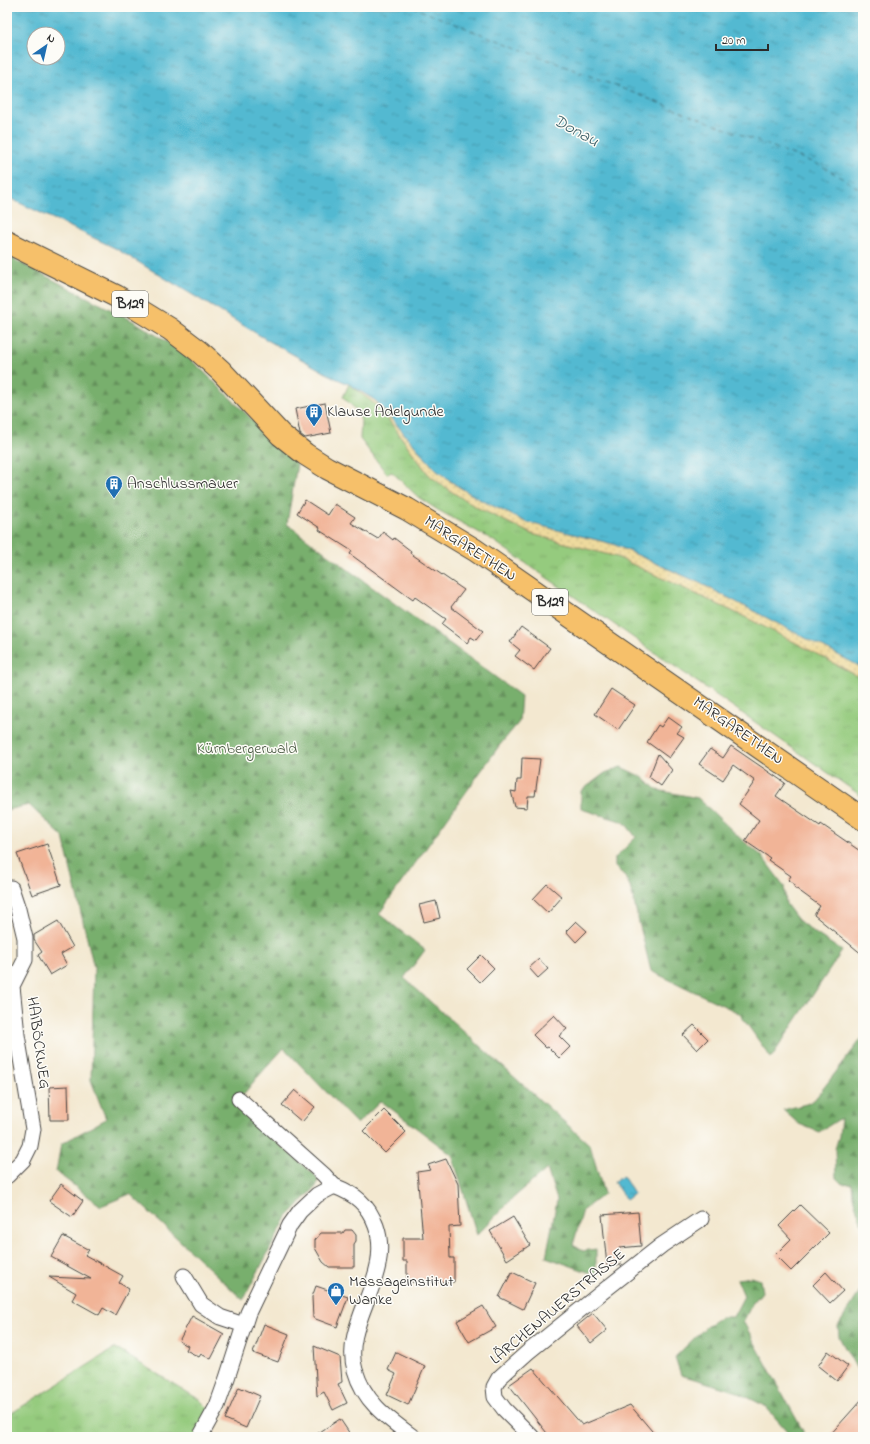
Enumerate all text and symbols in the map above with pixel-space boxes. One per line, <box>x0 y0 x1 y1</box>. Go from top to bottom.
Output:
north arrow <box>26 26 66 66</box>
scale bar <box>716 26 768 52</box>
text: N <box>43 30 59 47</box>
text: 20 m <box>722 32 745 50</box>
water label: Donau <box>549 108 604 154</box>
road number: B129 <box>112 291 148 317</box>
place label: Klause Adelgunde <box>327 400 444 424</box>
building icon: Klause Adelgunde <box>304 402 324 427</box>
place label: Anschlussmauer <box>127 472 238 496</box>
building icon: Anschlussmauer <box>104 474 124 499</box>
street label: MARGARETHEN <box>419 510 521 588</box>
road number: B129 <box>532 589 568 615</box>
street label: MARGARETHEN <box>688 691 788 771</box>
park label: Kürnbergerwald <box>197 737 297 761</box>
street label: HAIBÖCKWEG <box>20 995 56 1091</box>
street label: LÄRCHENAUERSTRASSE <box>485 1243 631 1371</box>
place label: Massageinstitut Wanke <box>349 1270 454 1312</box>
shop icon: Massageinstitut Wanke <box>326 1281 346 1306</box>

